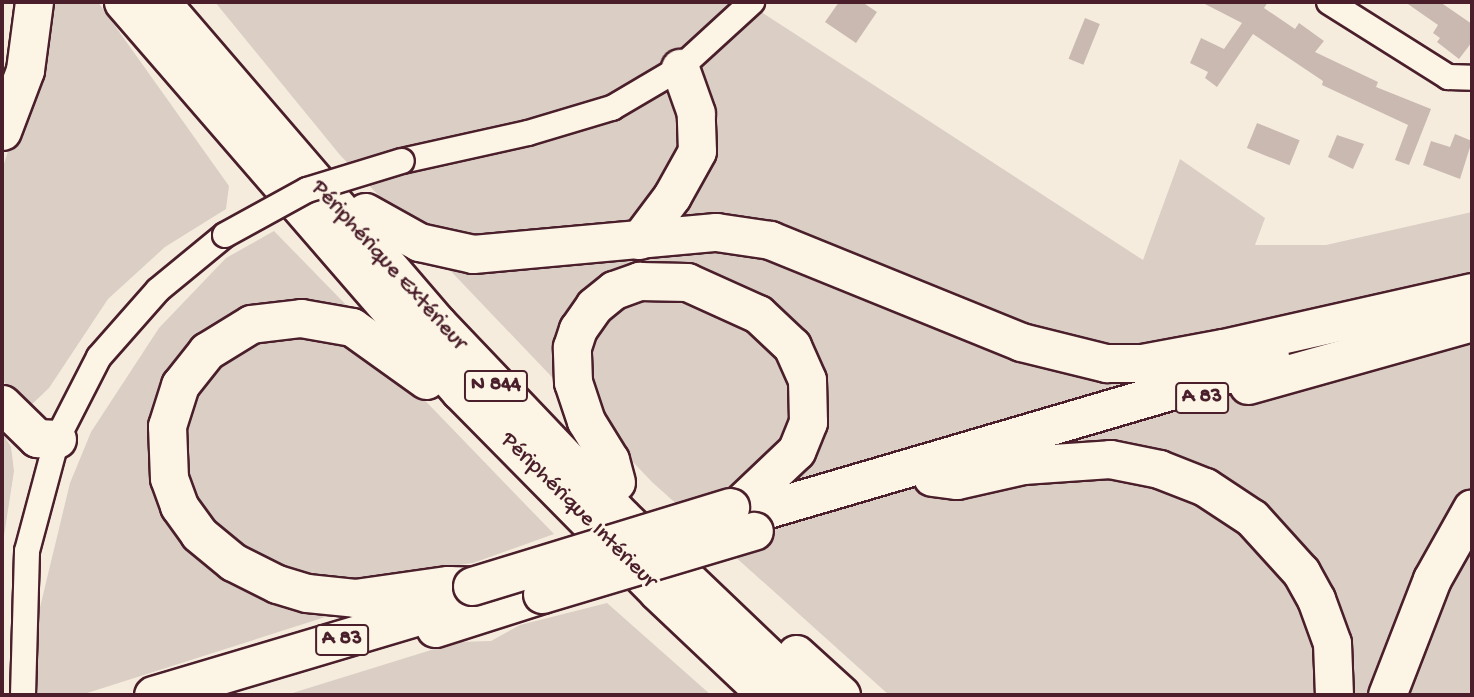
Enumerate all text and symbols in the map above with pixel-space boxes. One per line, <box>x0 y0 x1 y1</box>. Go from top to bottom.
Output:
street label: Périphérique Extérieur <box>304 175 472 357</box>
road number: N 844 <box>463 368 529 404</box>
road number: A 83 <box>1174 380 1230 416</box>
street label: Périphérique Intérieur <box>494 427 662 595</box>
road number: A 83 <box>314 622 370 658</box>

